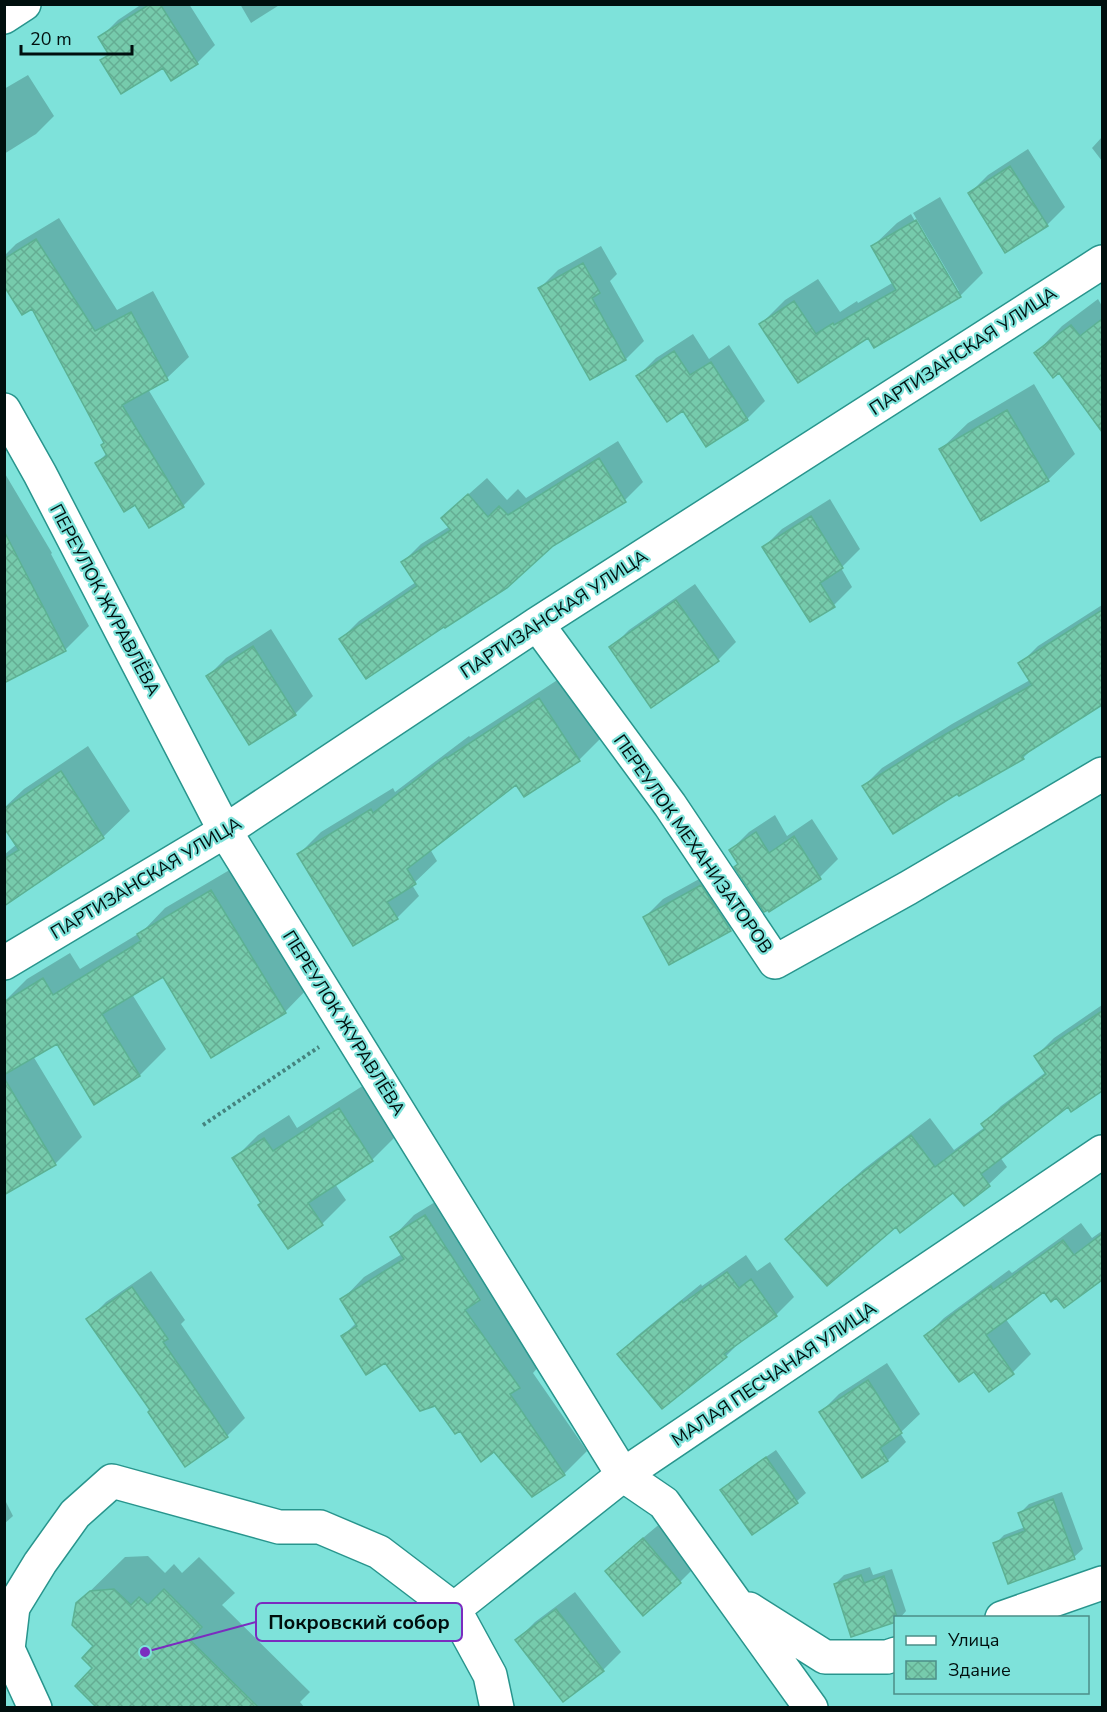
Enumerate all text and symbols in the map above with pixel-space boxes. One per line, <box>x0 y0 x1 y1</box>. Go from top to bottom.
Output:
scale bar <box>21 18 132 56</box>
text: 20 m <box>30 27 72 51</box>
street label: ПАРТИЗАНСКАЯ УЛИЦА <box>865 281 1061 421</box>
street label: ПЕРЕУЛОК ЖУРАВЛЁВА <box>44 500 166 700</box>
street label: ПАРТИЗАНСКАЯ УЛИЦА <box>456 544 652 684</box>
street label: ПЕРЕУЛОК МЕХАНИЗАТОРОВ <box>608 730 778 958</box>
street label: ПАРТИЗАНСКАЯ УЛИЦА <box>46 811 246 945</box>
street label: ПЕРЕУЛОК ЖУРАВЛЁВА <box>277 926 411 1120</box>
street label: МАЛАЯ ПЕСЧАНАЯ УЛИЦА <box>667 1296 881 1452</box>
callout: Покровский собор <box>256 1603 462 1641</box>
text: Покровский собор <box>268 1609 450 1636</box>
legend <box>894 1616 1089 1694</box>
text: Улица <box>947 1628 999 1652</box>
text: Здание <box>948 1658 1011 1682</box>

